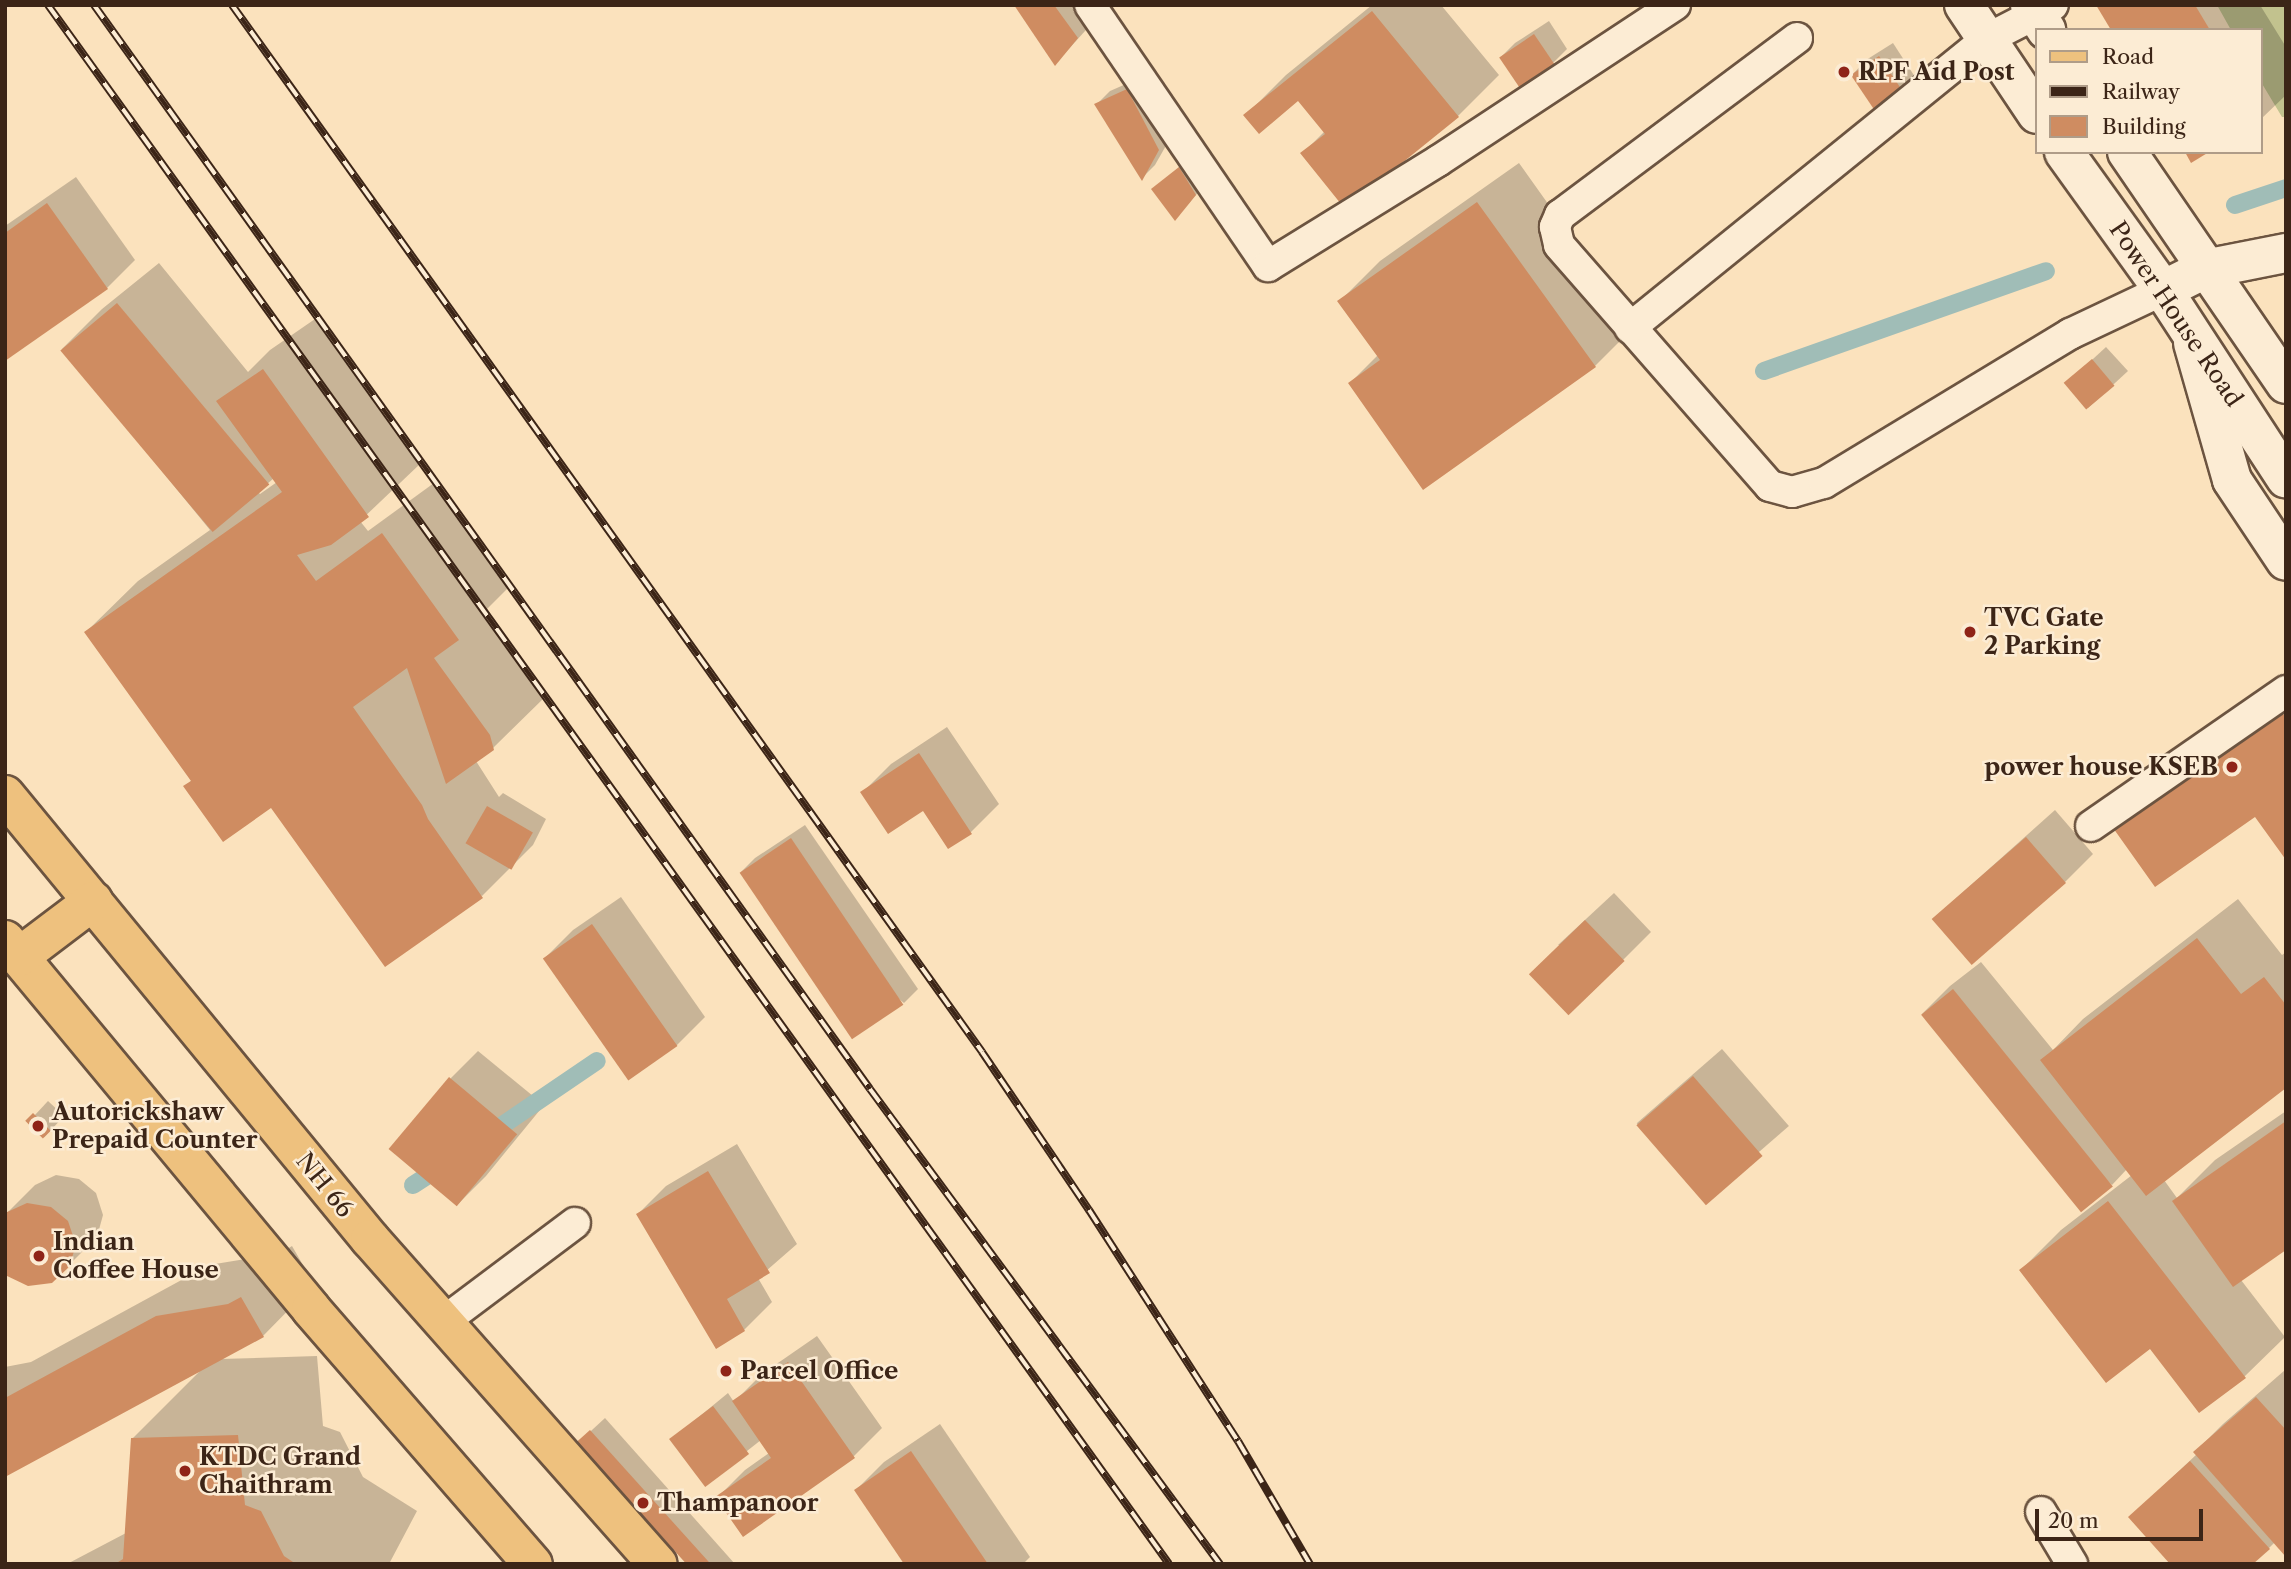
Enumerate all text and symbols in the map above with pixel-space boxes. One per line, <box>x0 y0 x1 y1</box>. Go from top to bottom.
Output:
legend <box>2036 28 2263 154</box>
text: Road <box>2102 44 2154 69</box>
place label: RPF Aid Post <box>1858 58 2016 86</box>
marker: RPF Aid Post <box>1836 64 1852 80</box>
text: Railway <box>2102 79 2180 104</box>
text: Building <box>2102 114 2186 139</box>
street label: Power House Road <box>2103 216 2249 412</box>
place label: TVC Gate 2 Parking <box>1984 604 2104 660</box>
marker: TVC Gate 2 Parking <box>1962 624 1978 640</box>
place label: power house KSEB <box>1984 753 2218 781</box>
marker: power house KSEB <box>2224 759 2240 775</box>
place label: Autorickshaw Prepaid Counter <box>52 1098 257 1154</box>
marker: Autorickshaw Prepaid Counter <box>30 1118 46 1134</box>
street label: NH 66 <box>290 1147 360 1223</box>
place label: Indian Coffee House <box>53 1228 219 1284</box>
marker: Indian Coffee House <box>31 1248 47 1264</box>
place label: Parcel Office <box>740 1357 898 1385</box>
marker: Parcel Office <box>718 1363 734 1379</box>
place label: KTDC Grand Chaithram <box>199 1443 361 1499</box>
marker: KTDC Grand Chaithram <box>177 1463 193 1479</box>
place label: Thampanoor <box>657 1489 818 1517</box>
marker: Thampanoor <box>635 1495 651 1511</box>
scale bar <box>2039 1496 2207 1540</box>
text: 20 m <box>2048 1508 2099 1533</box>

